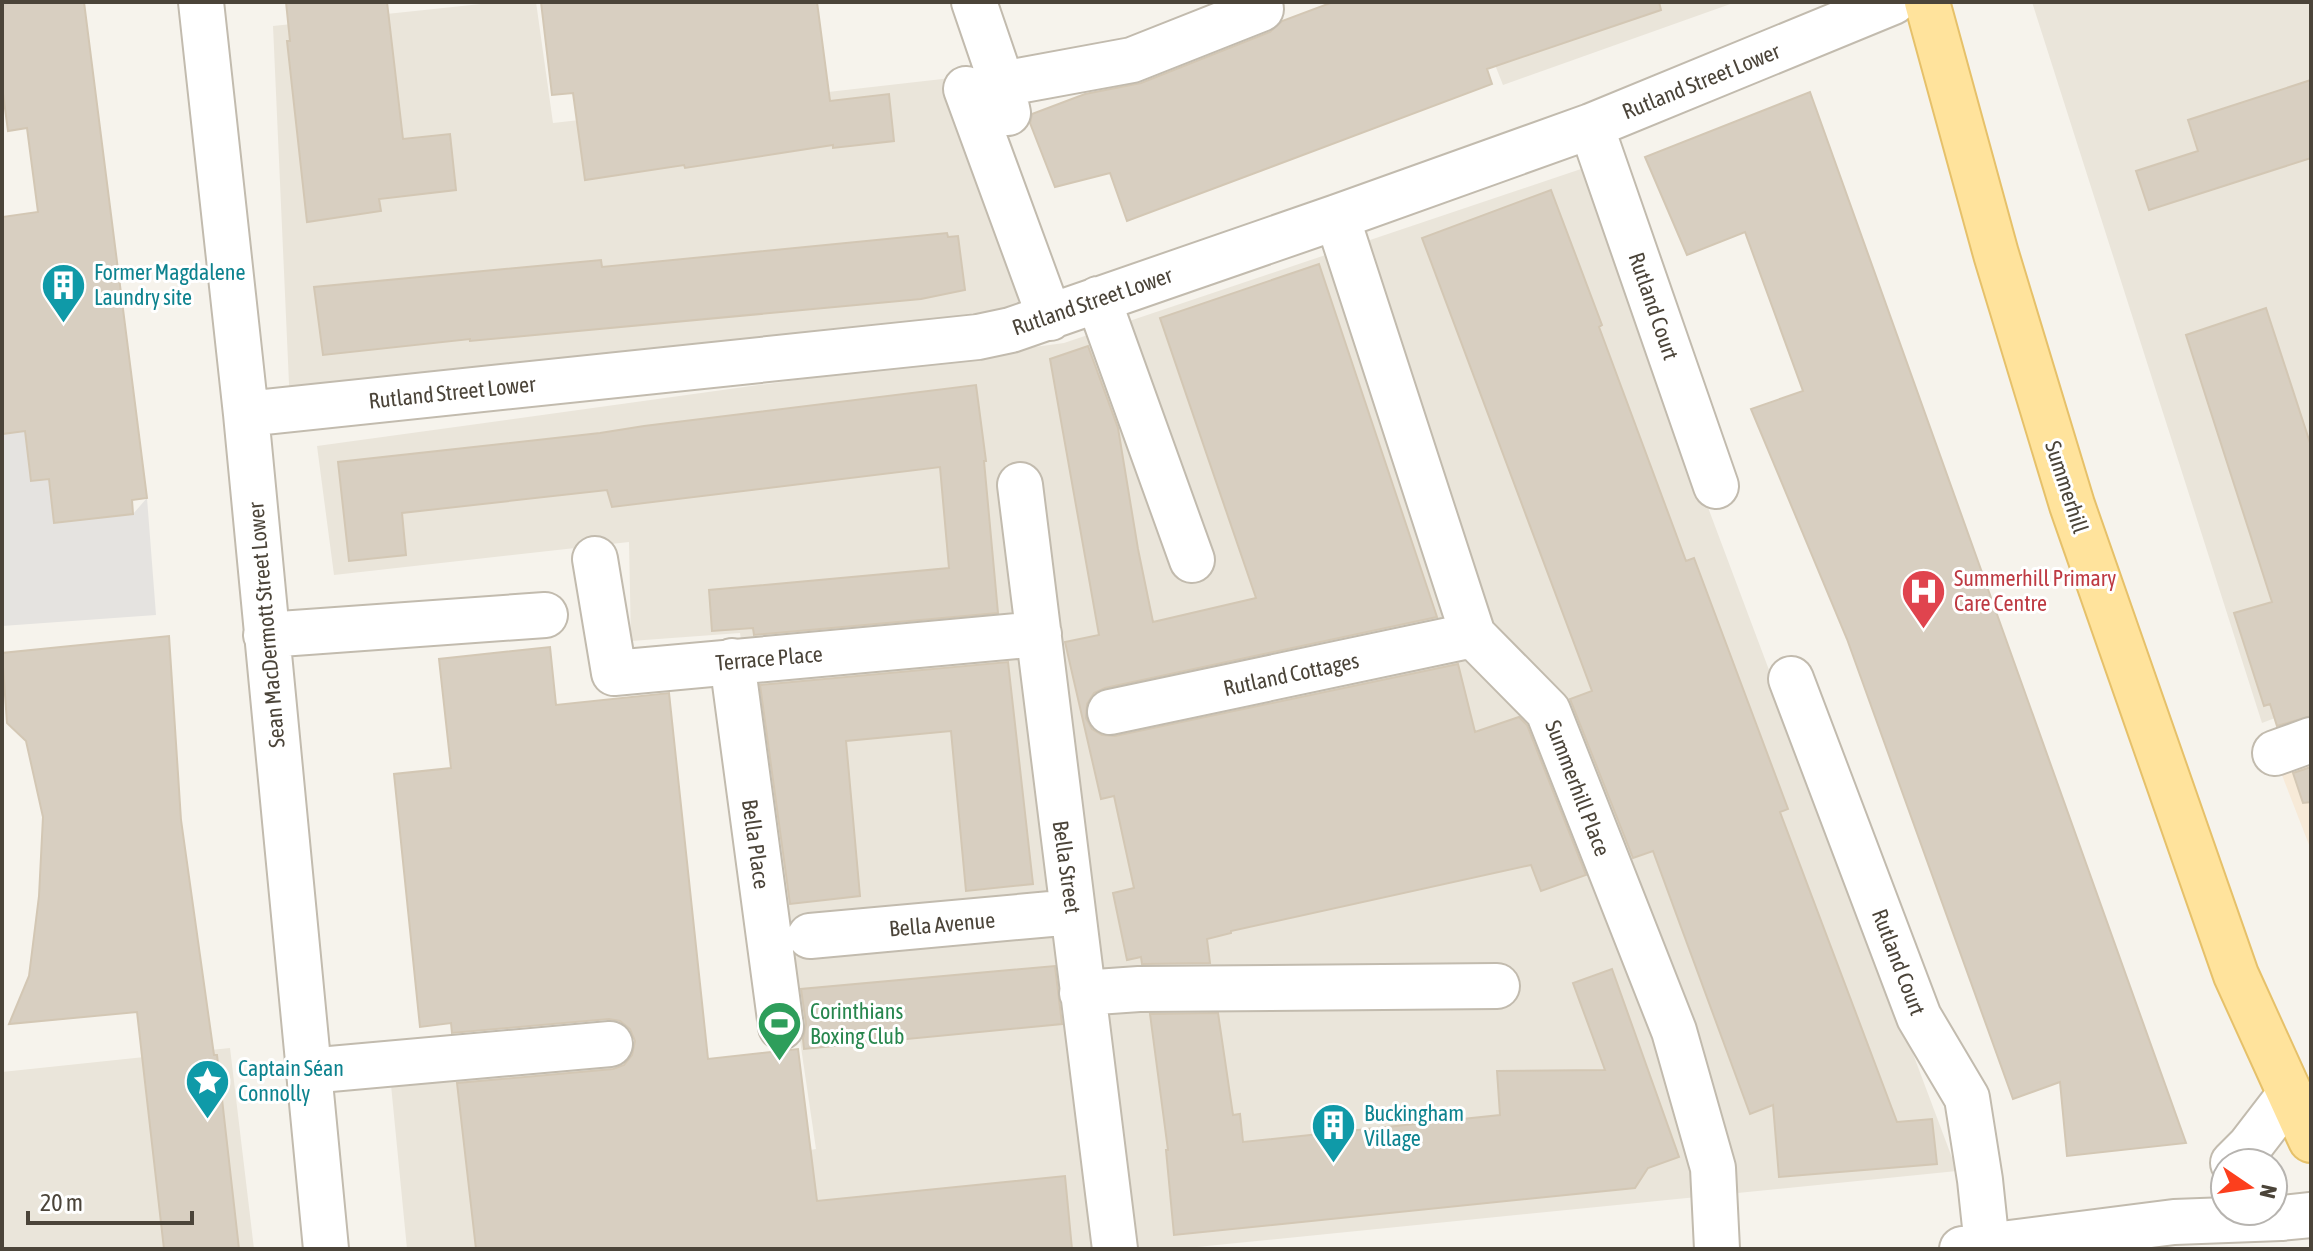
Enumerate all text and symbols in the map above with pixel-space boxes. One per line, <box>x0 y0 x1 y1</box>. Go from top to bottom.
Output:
street label: Rutland Street Lower <box>1619 37 1784 124</box>
street label: Rutland Court <box>1624 249 1684 363</box>
place label: Former Magdalene Laundry site <box>94 259 246 310</box>
building icon: Former Magdalene Laundry site <box>39 261 87 324</box>
street label: Rutland Street Lower <box>1009 261 1176 341</box>
street label: Rutland Street Lower <box>367 370 537 414</box>
street label: Summerhill <box>2040 438 2094 537</box>
street label: Sean MacDermott Street Lower <box>242 501 290 749</box>
place label: Summerhill Primary Care Centre <box>1954 565 2116 616</box>
hospital icon: Summerhill Primary Care Centre <box>1899 567 1947 630</box>
street label: Terrace Place <box>714 640 824 676</box>
street label: Rutland Cottages <box>1221 647 1361 701</box>
street label: Summerhill Place <box>1540 716 1616 860</box>
street label: Bella Place <box>737 797 775 891</box>
street label: Bella Street <box>1048 819 1086 915</box>
street label: Rutland Court <box>1867 905 1931 1019</box>
street label: Bella Avenue <box>888 906 996 942</box>
place label: Corinthians Boxing Club <box>810 998 904 1049</box>
sports icon: Corinthians Boxing Club <box>755 1000 803 1063</box>
place label: Captain Séan Connolly <box>238 1055 344 1106</box>
place icon: Captain Séan Connolly <box>183 1057 231 1120</box>
place label: Buckingham Village <box>1364 1100 1464 1151</box>
building icon: Buckingham Village <box>1309 1102 1357 1165</box>
north arrow <box>2209 1147 2289 1227</box>
scale bar <box>28 1175 192 1225</box>
text: N <box>2254 1182 2283 1201</box>
text: 20 m <box>40 1189 83 1216</box>

